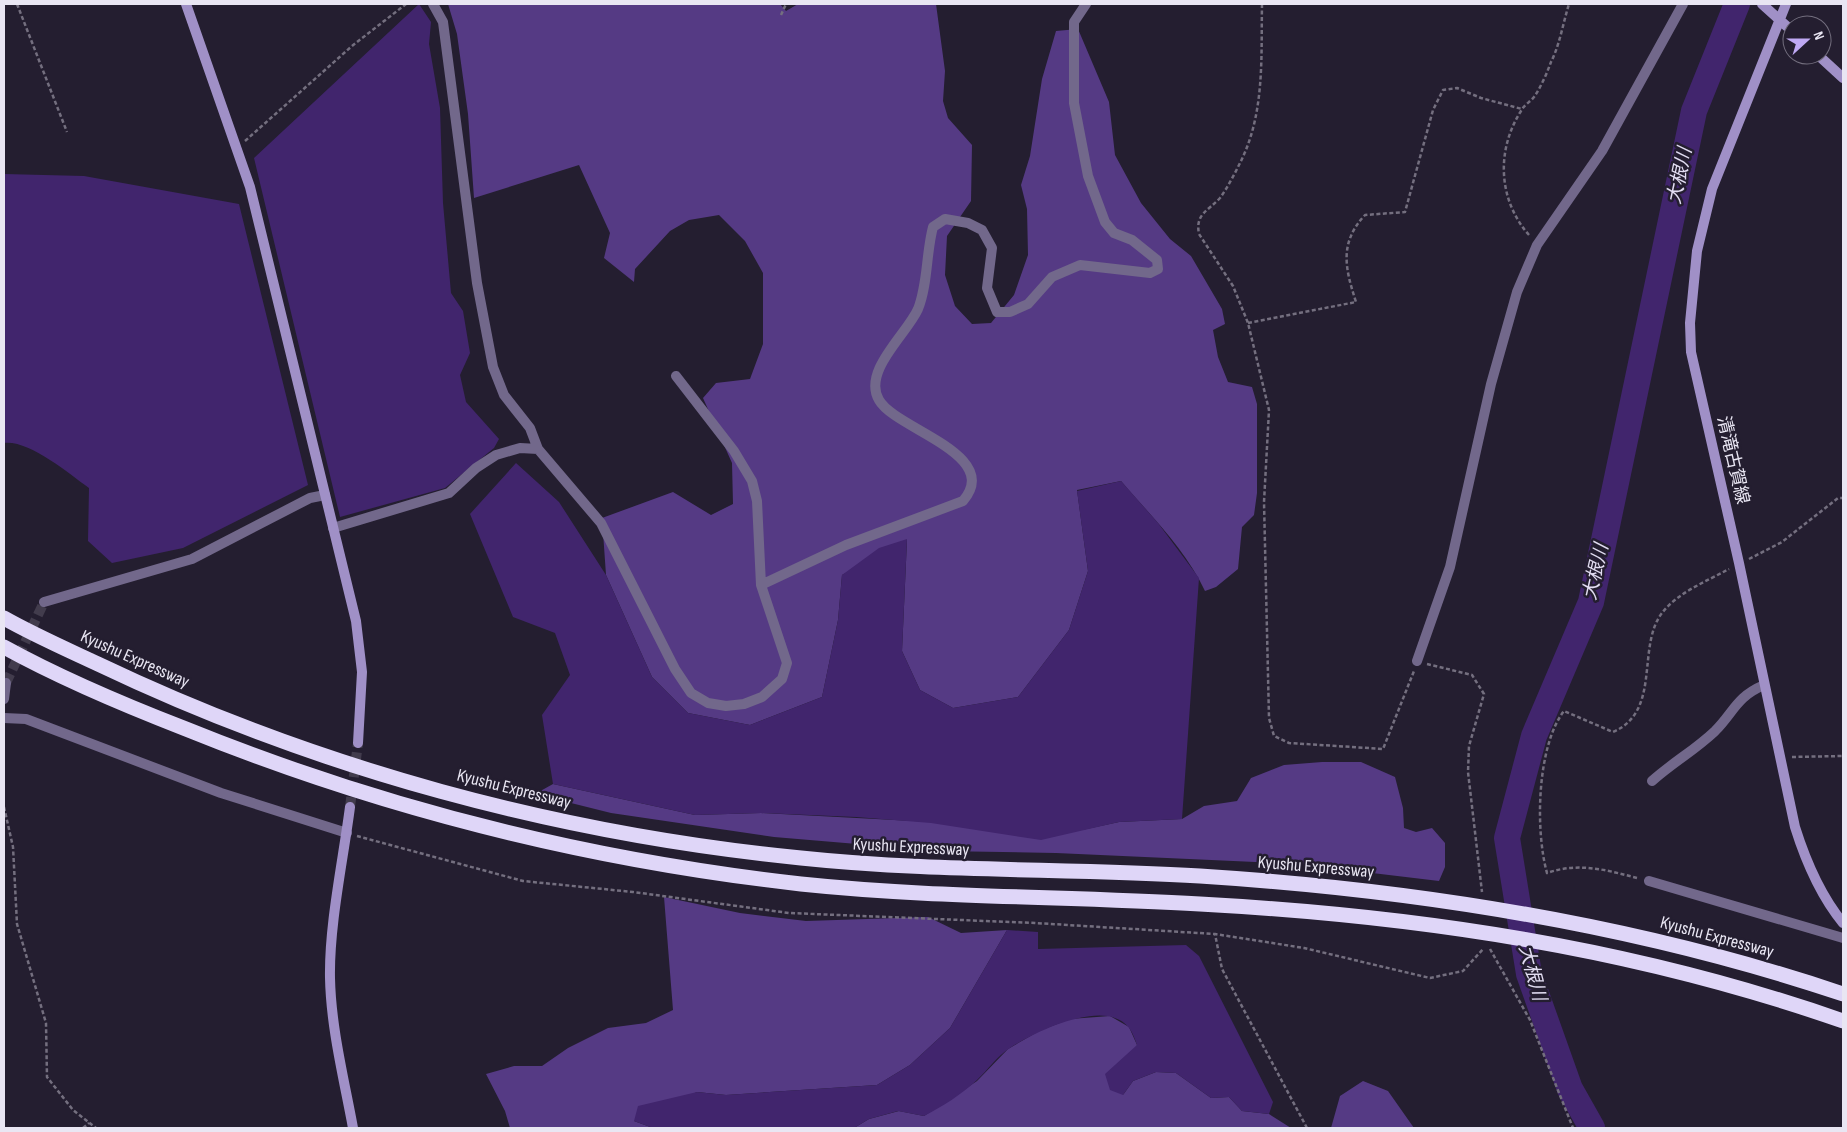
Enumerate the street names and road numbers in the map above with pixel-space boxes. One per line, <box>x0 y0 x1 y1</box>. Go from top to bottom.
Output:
street label: 清滝古賀線 <box>1713 414 1753 506</box>
street label: Kyushu Expressway <box>77 626 193 692</box>
street label: Kyushu Expressway <box>455 765 573 813</box>
street label: Kyushu Expressway <box>852 833 970 861</box>
street label: Kyushu Expressway <box>1257 851 1375 883</box>
street label: Kyushu Expressway <box>1658 912 1776 962</box>

